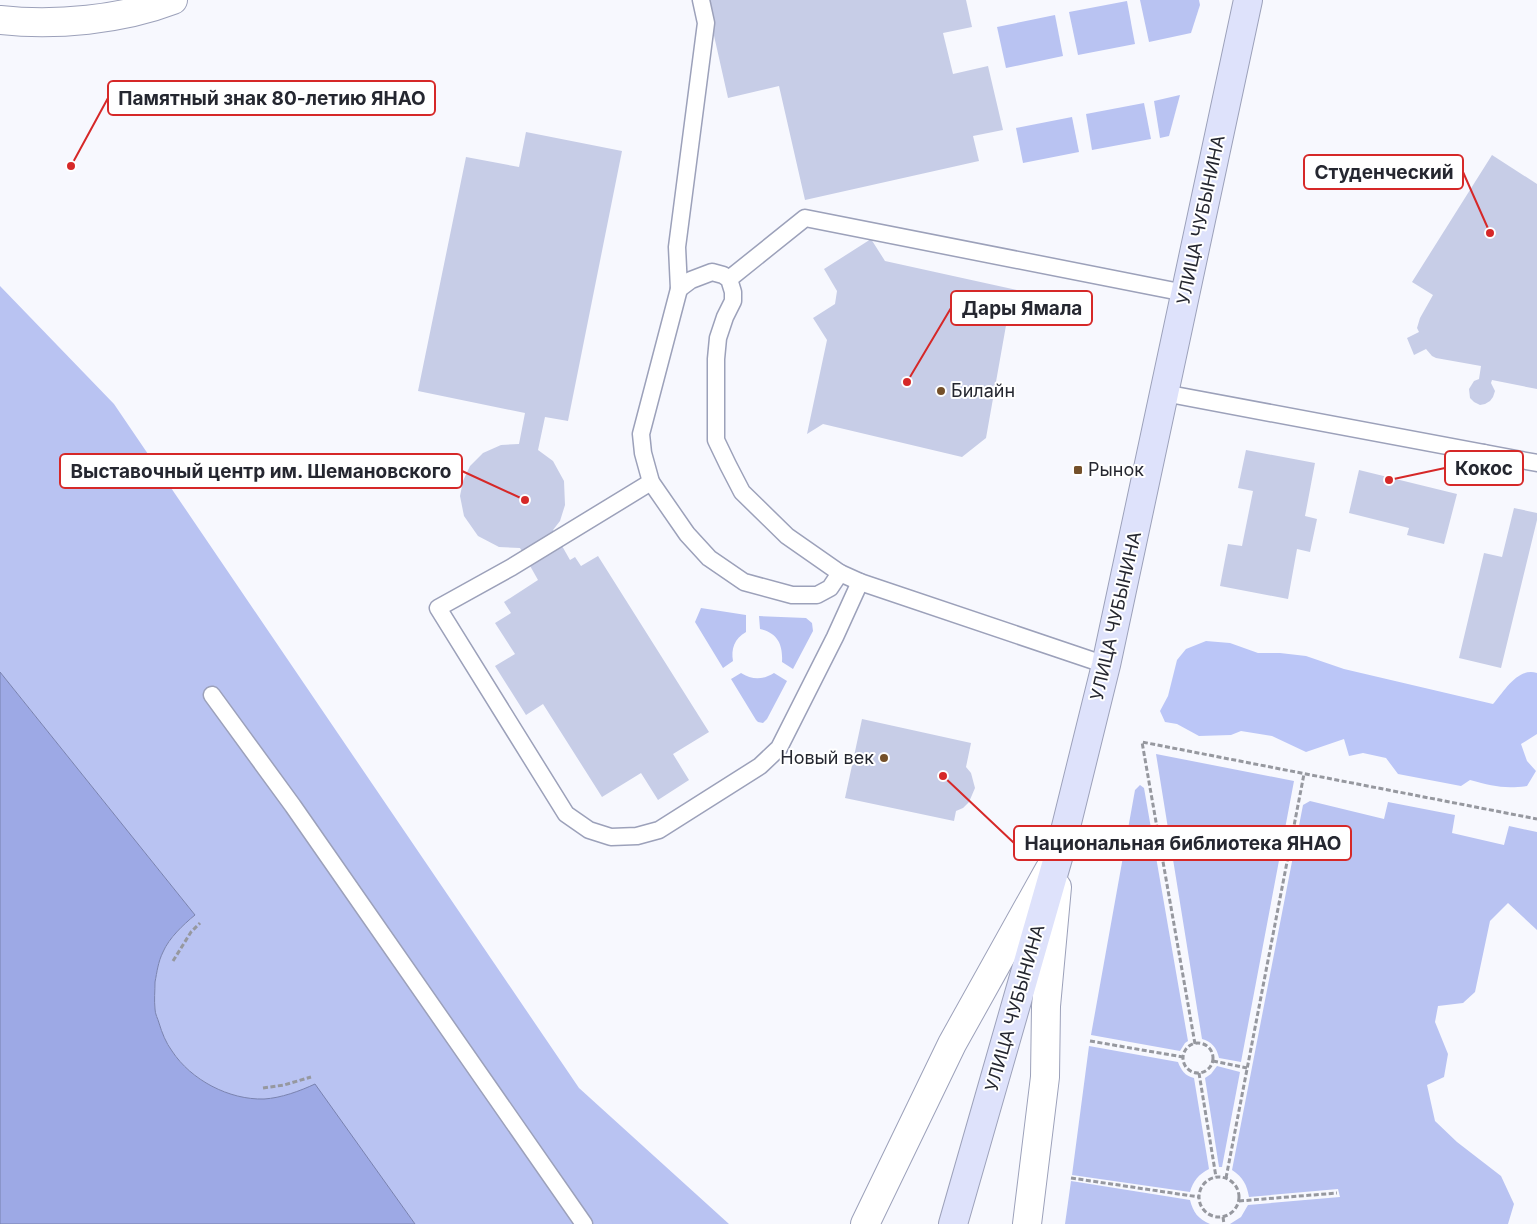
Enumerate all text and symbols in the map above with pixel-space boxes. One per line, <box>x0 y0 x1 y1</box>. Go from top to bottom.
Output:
callout: Памятный знак 80-летию ЯНАО <box>108 81 435 115</box>
text: Памятный знак 80-летию ЯНАО <box>118 87 426 110</box>
street label: УЛИЦА ЧУБЫНИНА <box>1172 133 1229 307</box>
callout: Студенческий <box>1304 155 1463 189</box>
text: Студенческий <box>1314 161 1454 184</box>
callout: Дары Ямала <box>951 291 1092 325</box>
text: Дары Ямала <box>962 297 1082 320</box>
place label: Билайн <box>951 380 1015 401</box>
marker: Билайн <box>935 385 947 397</box>
callout: Кокос <box>1445 451 1523 485</box>
callout: Выставочный центр им. Шемановского <box>60 454 462 488</box>
text: Кокос <box>1455 457 1513 480</box>
place label: Рынок <box>1088 459 1144 480</box>
text: Выставочный центр им. Шемановского <box>71 460 451 483</box>
marker: Рынок <box>1072 464 1084 476</box>
street label: УЛИЦА ЧУБЫНИНА <box>1086 529 1145 703</box>
place label: Новый век <box>780 747 874 768</box>
marker: Новый век <box>878 752 890 764</box>
callout: Национальная библиотека ЯНАО <box>1014 826 1351 860</box>
text: Национальная библиотека ЯНАО <box>1025 832 1341 855</box>
street label: УЛИЦА ЧУБЫНИНА <box>981 922 1048 1094</box>

